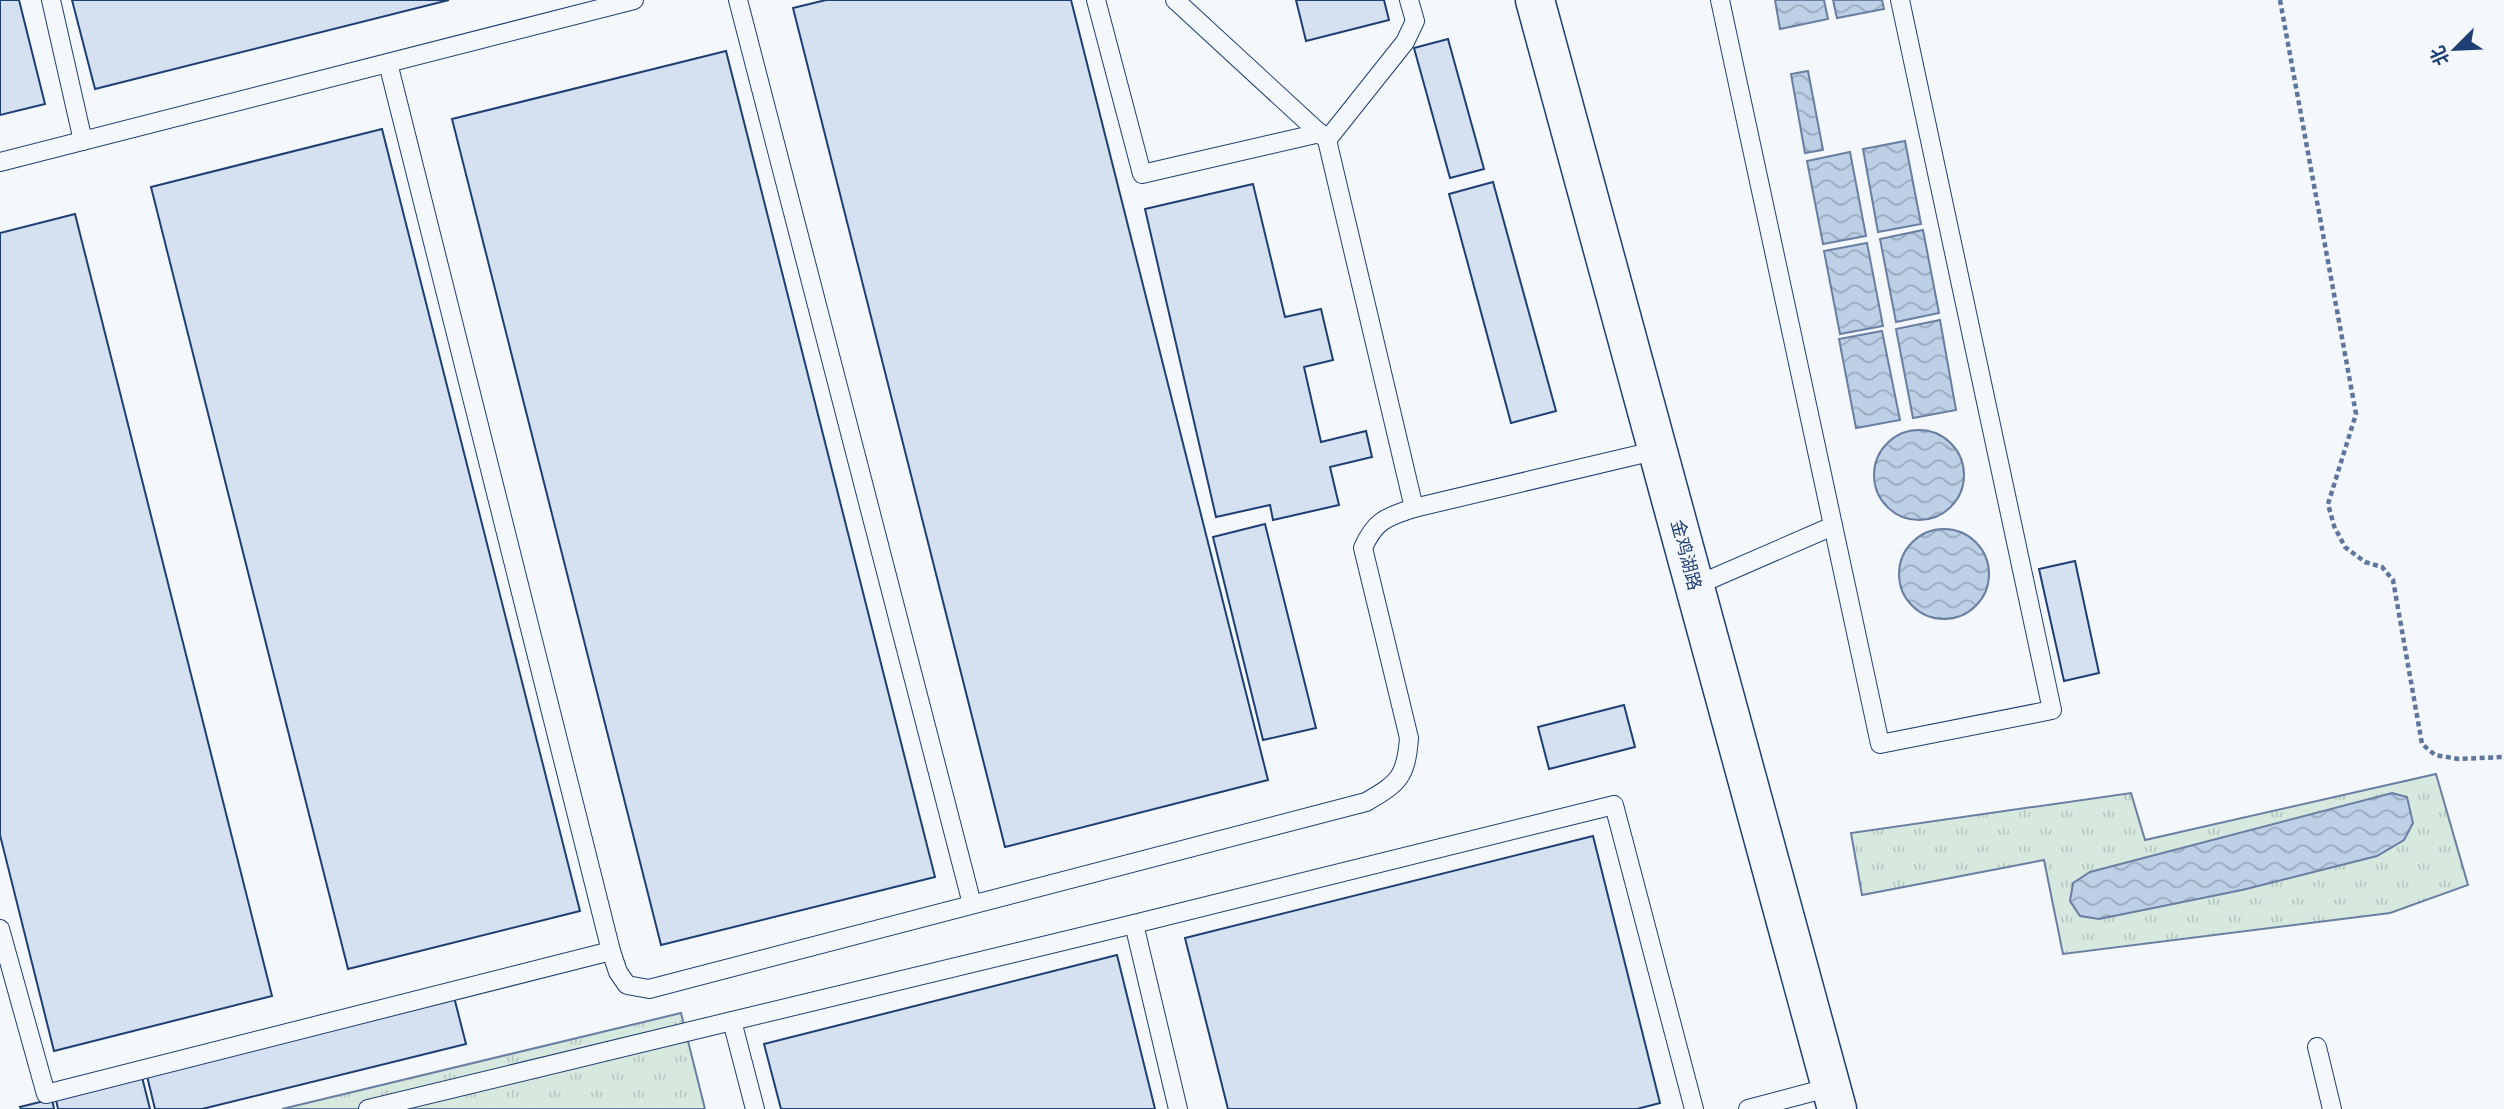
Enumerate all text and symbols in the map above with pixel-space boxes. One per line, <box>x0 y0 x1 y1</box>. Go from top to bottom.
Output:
north arrow <box>2420 14 2490 84</box>
text: 北 <box>2425 43 2453 69</box>
street label: 金鸡湖路 <box>1667 517 1707 592</box>

